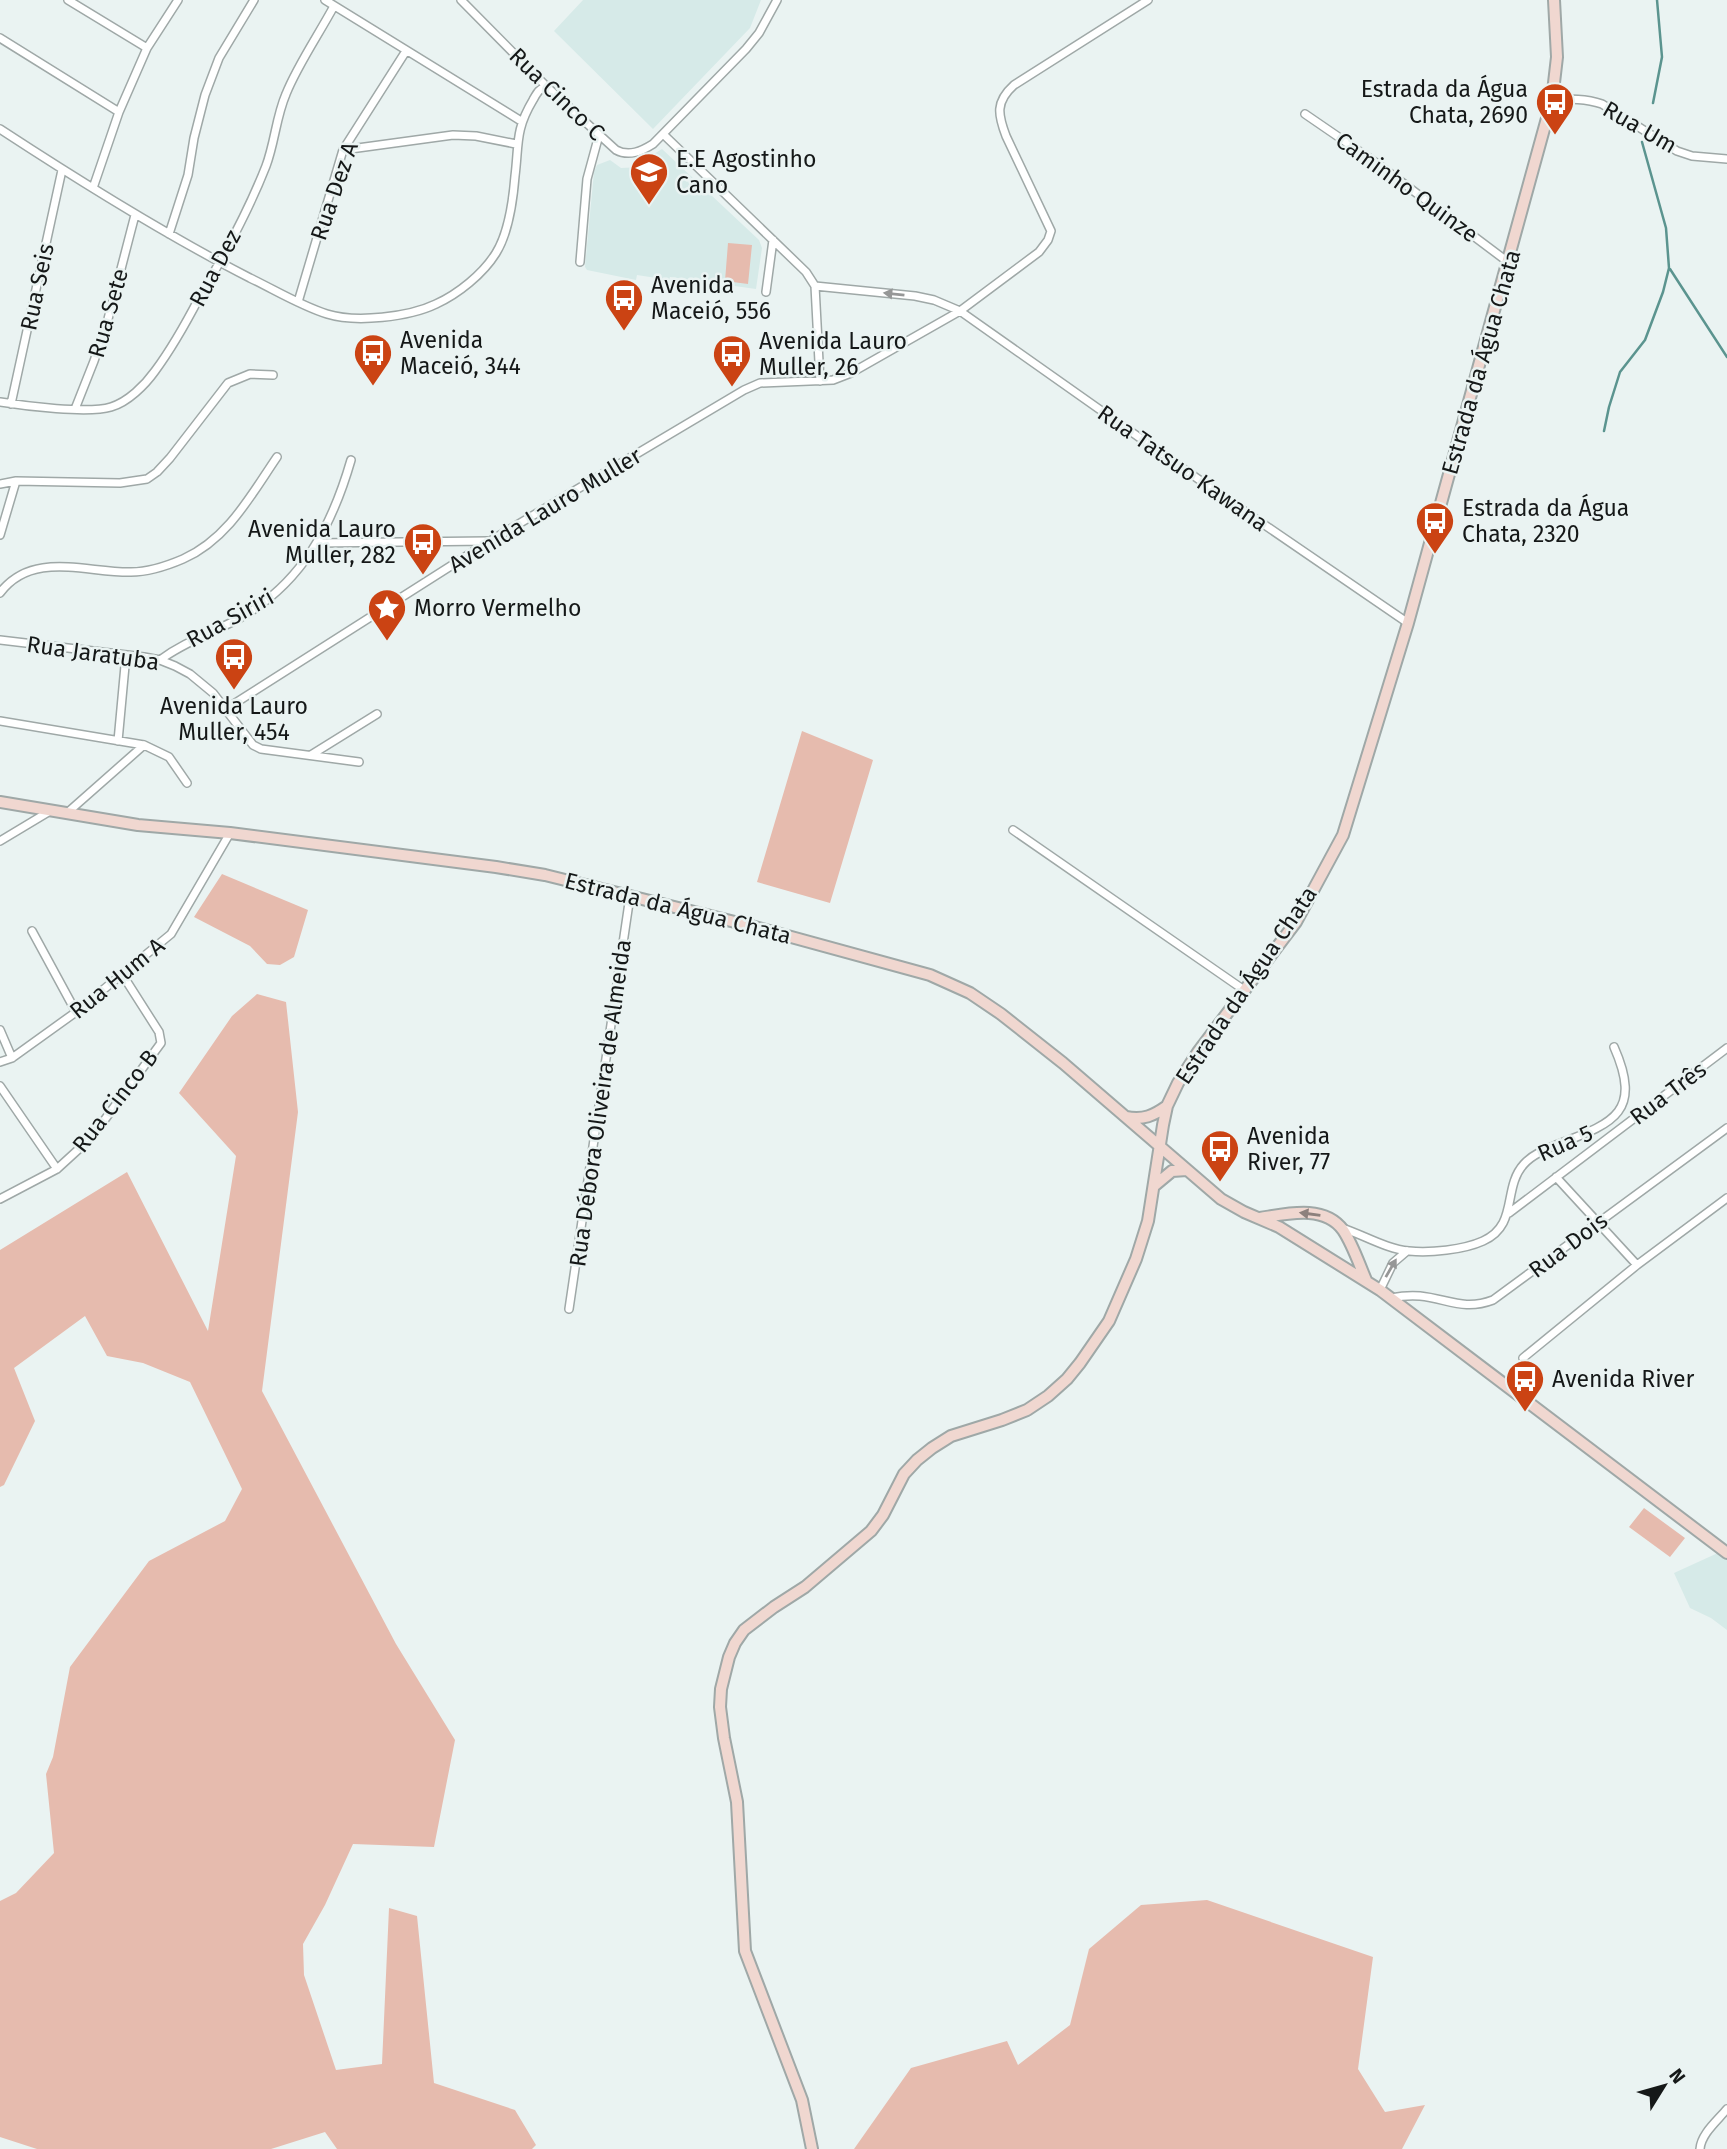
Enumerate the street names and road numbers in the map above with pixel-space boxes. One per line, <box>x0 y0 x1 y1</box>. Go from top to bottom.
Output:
street label: Rua Cinco C <box>504 42 611 146</box>
street label: Rua Um <box>1598 95 1682 159</box>
street label: Caminho Quinze <box>1330 126 1484 248</box>
street label: Rua Dez A <box>304 137 364 244</box>
street label: Rua Dez <box>183 225 247 311</box>
street label: Rua Seis <box>14 241 60 333</box>
street label: Estrada da Água Chata <box>1435 246 1527 478</box>
street label: Rua Sete <box>82 265 134 361</box>
street label: Rua Tatsuo Kawana <box>1092 399 1274 537</box>
street label: Avenida Lauro Muller <box>443 441 647 579</box>
street label: Rua Siriri <box>181 583 279 653</box>
street label: Rua Jaratuba <box>25 630 161 676</box>
street label: Estrada da Água Chata <box>562 865 795 950</box>
street label: Estrada da Água Chata <box>1168 880 1323 1089</box>
street label: Rua Hum A <box>64 931 171 1025</box>
street label: Rua Débora Oliveira de Almeida <box>563 937 637 1269</box>
street label: Rua Cinco B <box>66 1044 164 1158</box>
street label: Rua Três <box>1624 1055 1712 1131</box>
street label: Rua 5 <box>1533 1119 1597 1167</box>
street label: Rua Dois <box>1523 1206 1613 1284</box>

